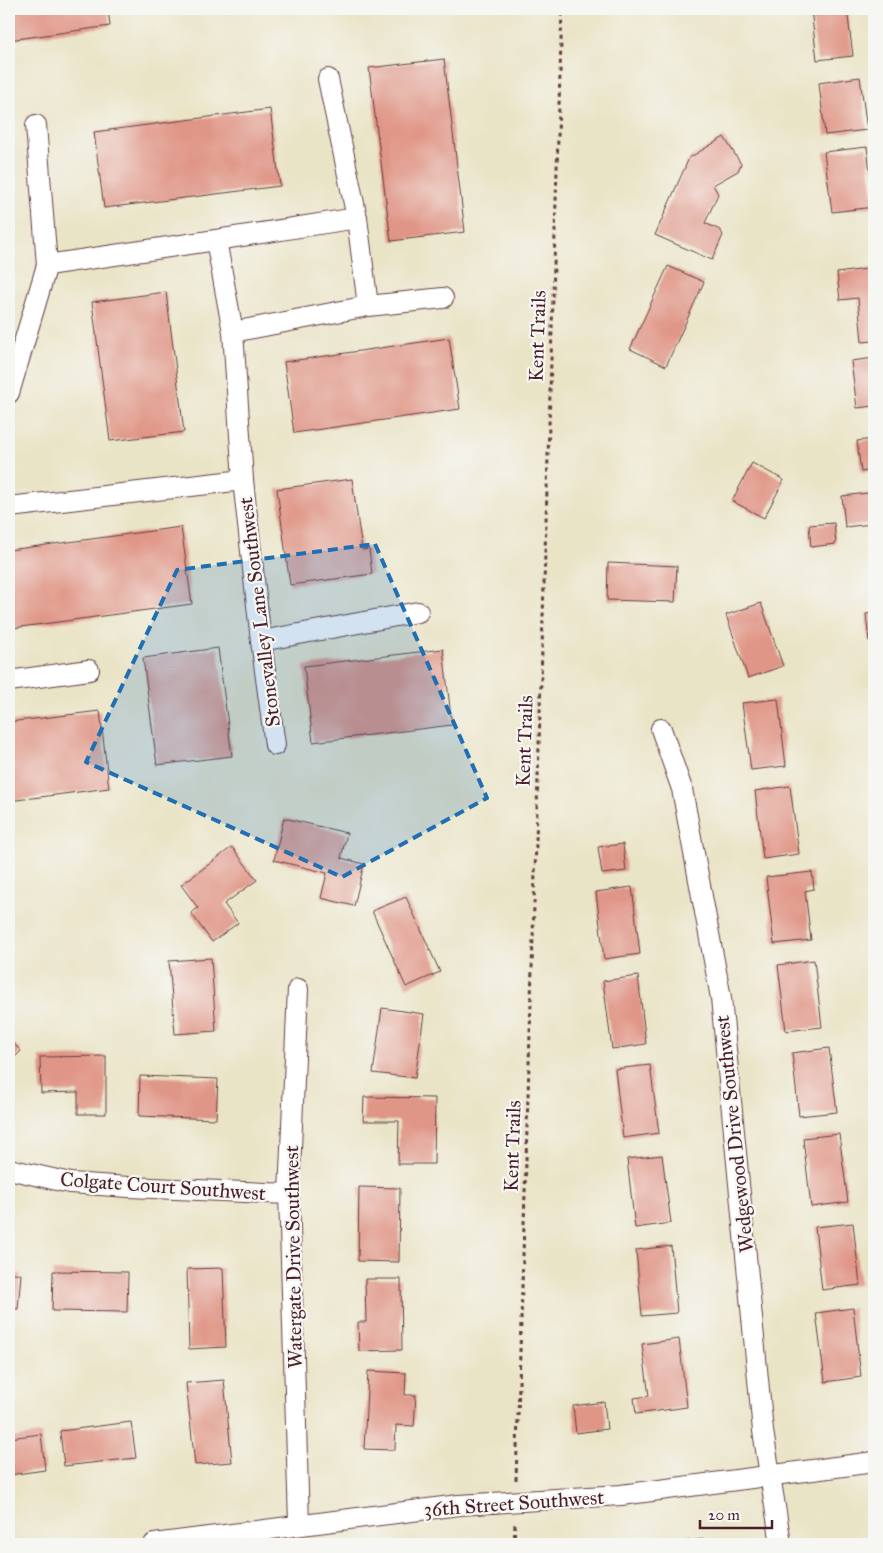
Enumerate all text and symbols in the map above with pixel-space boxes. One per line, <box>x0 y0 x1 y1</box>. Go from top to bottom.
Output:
street label: Kent Trails <box>523 290 551 382</box>
street label: Stonevalley Lane Southwest <box>233 496 285 728</box>
street label: Kent Trails <box>510 695 538 787</box>
street label: Wedgewood Drive Southwest <box>710 1014 759 1254</box>
street label: Kent Trails <box>498 1100 526 1192</box>
street label: Watergate Drive Southwest <box>279 1145 308 1369</box>
street label: Colgate Court Southwest <box>59 1167 267 1206</box>
street label: 36th Street Southwest <box>423 1485 605 1521</box>
scale bar <box>700 1498 773 1530</box>
text: 20 m <box>708 1506 740 1524</box>

